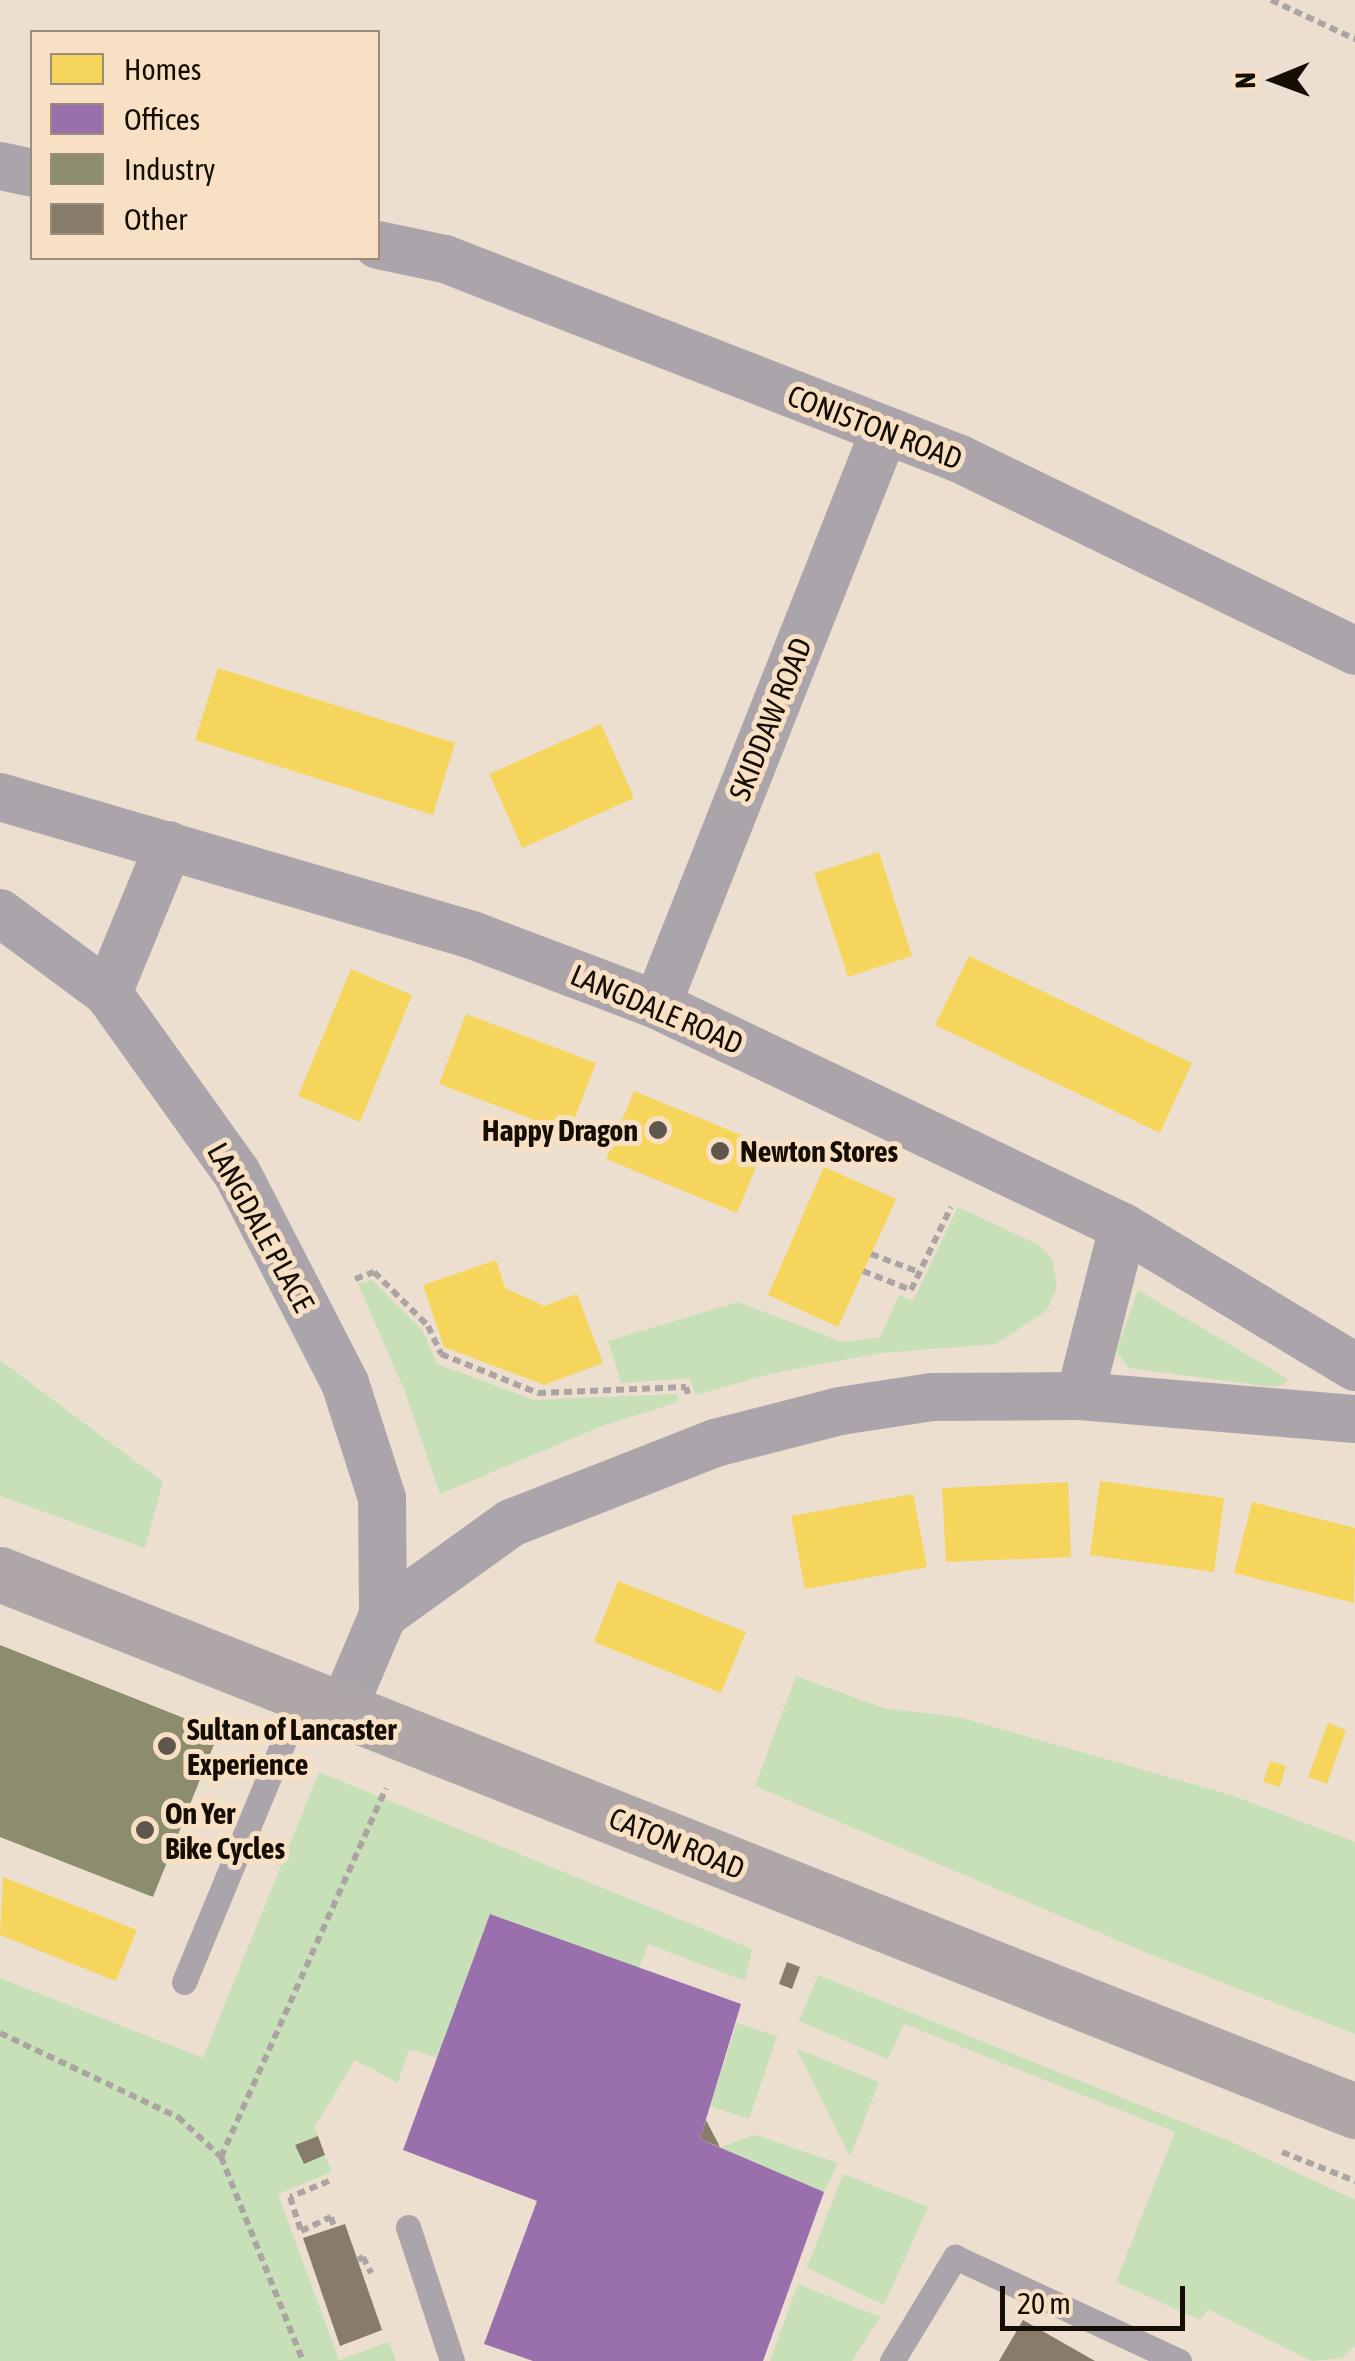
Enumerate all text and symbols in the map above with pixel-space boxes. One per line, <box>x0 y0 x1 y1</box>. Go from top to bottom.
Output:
legend <box>30 30 380 260</box>
north arrow <box>1225 30 1325 130</box>
text: Homes <box>124 52 201 86</box>
text: N <box>1229 72 1261 89</box>
text: Offices <box>124 102 200 136</box>
text: Industry <box>124 152 215 186</box>
text: Other <box>124 202 187 236</box>
street label: CONISTON ROAD <box>783 377 967 477</box>
street label: SKIDDAW ROAD <box>721 632 819 806</box>
street label: LANGDALE ROAD <box>565 957 749 1061</box>
place label: Happy Dragon <box>482 1112 638 1148</box>
marker: Happy Dragon <box>647 1119 669 1141</box>
place label: Newton Stores <box>740 1133 898 1169</box>
street label: LANGDALE PLACE <box>200 1136 322 1318</box>
marker: Newton Stores <box>709 1140 731 1162</box>
place label: Sultan of Lancaster Experience <box>187 1711 396 1782</box>
marker: Sultan of Lancaster Experience <box>156 1735 178 1757</box>
place label: On Yer Bike Cycles <box>165 1795 285 1866</box>
street label: CATON ROAD <box>604 1800 750 1886</box>
marker: On Yer Bike Cycles <box>134 1819 156 1841</box>
scale bar <box>1005 2266 1190 2328</box>
text: 20 m <box>1017 2286 1071 2320</box>

